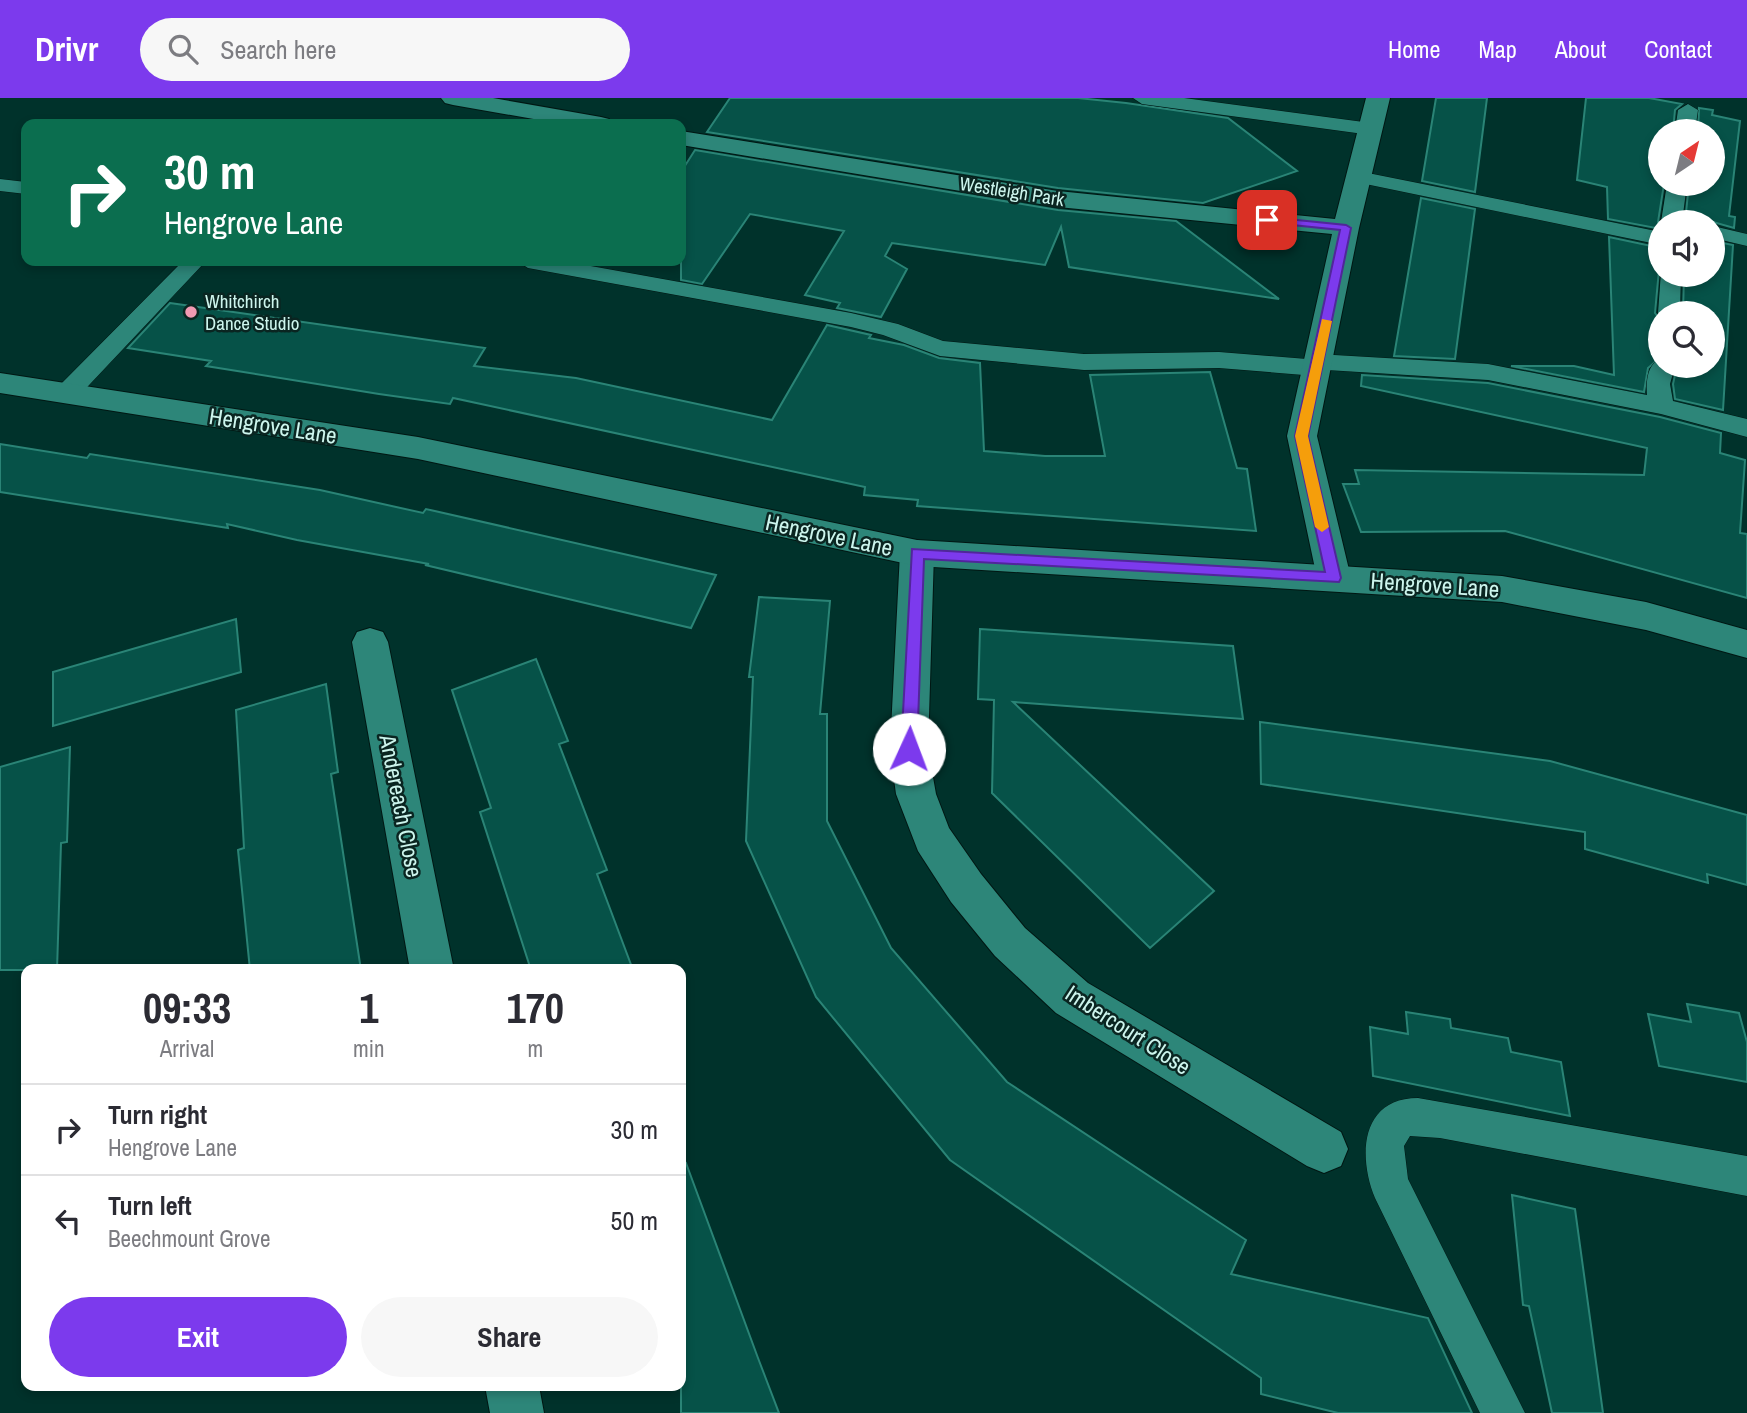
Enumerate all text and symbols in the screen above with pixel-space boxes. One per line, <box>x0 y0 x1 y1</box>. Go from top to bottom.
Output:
search box <box>140 18 630 81</box>
text: Drivr <box>35 27 98 71</box>
icon: search <box>164 30 202 68</box>
text: Search here <box>220 32 336 67</box>
text: Home <box>1388 33 1440 65</box>
text: Map <box>1478 33 1517 65</box>
text: About <box>1555 33 1606 65</box>
text: Contact <box>1644 33 1712 65</box>
north arrow <box>1648 119 1726 196</box>
map controls <box>1648 119 1725 378</box>
text: 30 m <box>164 138 256 204</box>
icon: right <box>49 147 140 238</box>
street label: Westleigh Park <box>958 170 1066 212</box>
pin <box>1237 190 1297 250</box>
text: Hengrove Lane <box>164 201 343 244</box>
icon: arrive <box>1248 201 1286 239</box>
button: sound <box>1648 210 1725 287</box>
place label: Whitchirch Dance Studio <box>205 288 299 336</box>
button: search <box>1648 301 1725 378</box>
marker: Whitchirch Dance Studio <box>183 304 199 320</box>
street label: Hengrove Lane <box>207 400 339 451</box>
street label: Hengrove Lane <box>763 506 895 563</box>
street label: Hengrove Lane <box>1370 565 1500 604</box>
position arrow <box>872 712 946 786</box>
street label: Andereach Close <box>372 731 431 880</box>
street label: Imbercourt Close <box>1060 977 1197 1082</box>
text: 09:33 <box>143 980 231 1036</box>
text: 1 <box>359 980 378 1036</box>
text: 170 <box>507 980 564 1036</box>
text: Arrival <box>160 1033 214 1064</box>
text: min <box>353 1033 385 1064</box>
text: m <box>527 1033 543 1064</box>
text: Turn right <box>108 1097 207 1132</box>
icon: right <box>49 1111 87 1149</box>
text: 30 m <box>611 1112 658 1147</box>
text: Hengrove Lane <box>108 1132 237 1163</box>
text: Turn left <box>108 1188 192 1223</box>
icon: left <box>49 1202 87 1240</box>
text: 50 m <box>611 1203 658 1238</box>
text: Beechmount Grove <box>108 1223 271 1254</box>
button: Exit <box>49 1297 347 1377</box>
button: Share <box>361 1297 658 1377</box>

